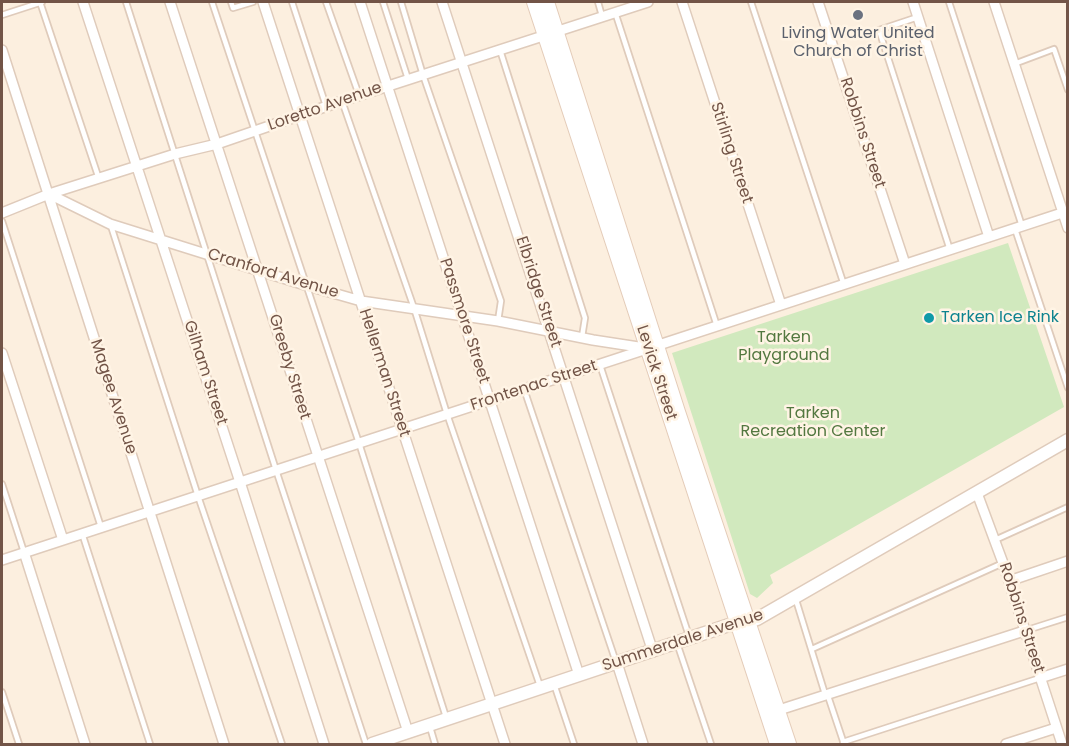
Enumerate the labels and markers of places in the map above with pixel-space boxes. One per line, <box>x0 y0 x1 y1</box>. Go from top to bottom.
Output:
marker: Living Water United Church of Christ <box>851 8 865 22</box>
place label: Living Water United Church of Christ <box>781 24 935 62</box>
place label: Tarken Ice Rink <box>941 308 1059 328</box>
marker: Tarken Ice Rink <box>922 311 936 325</box>

